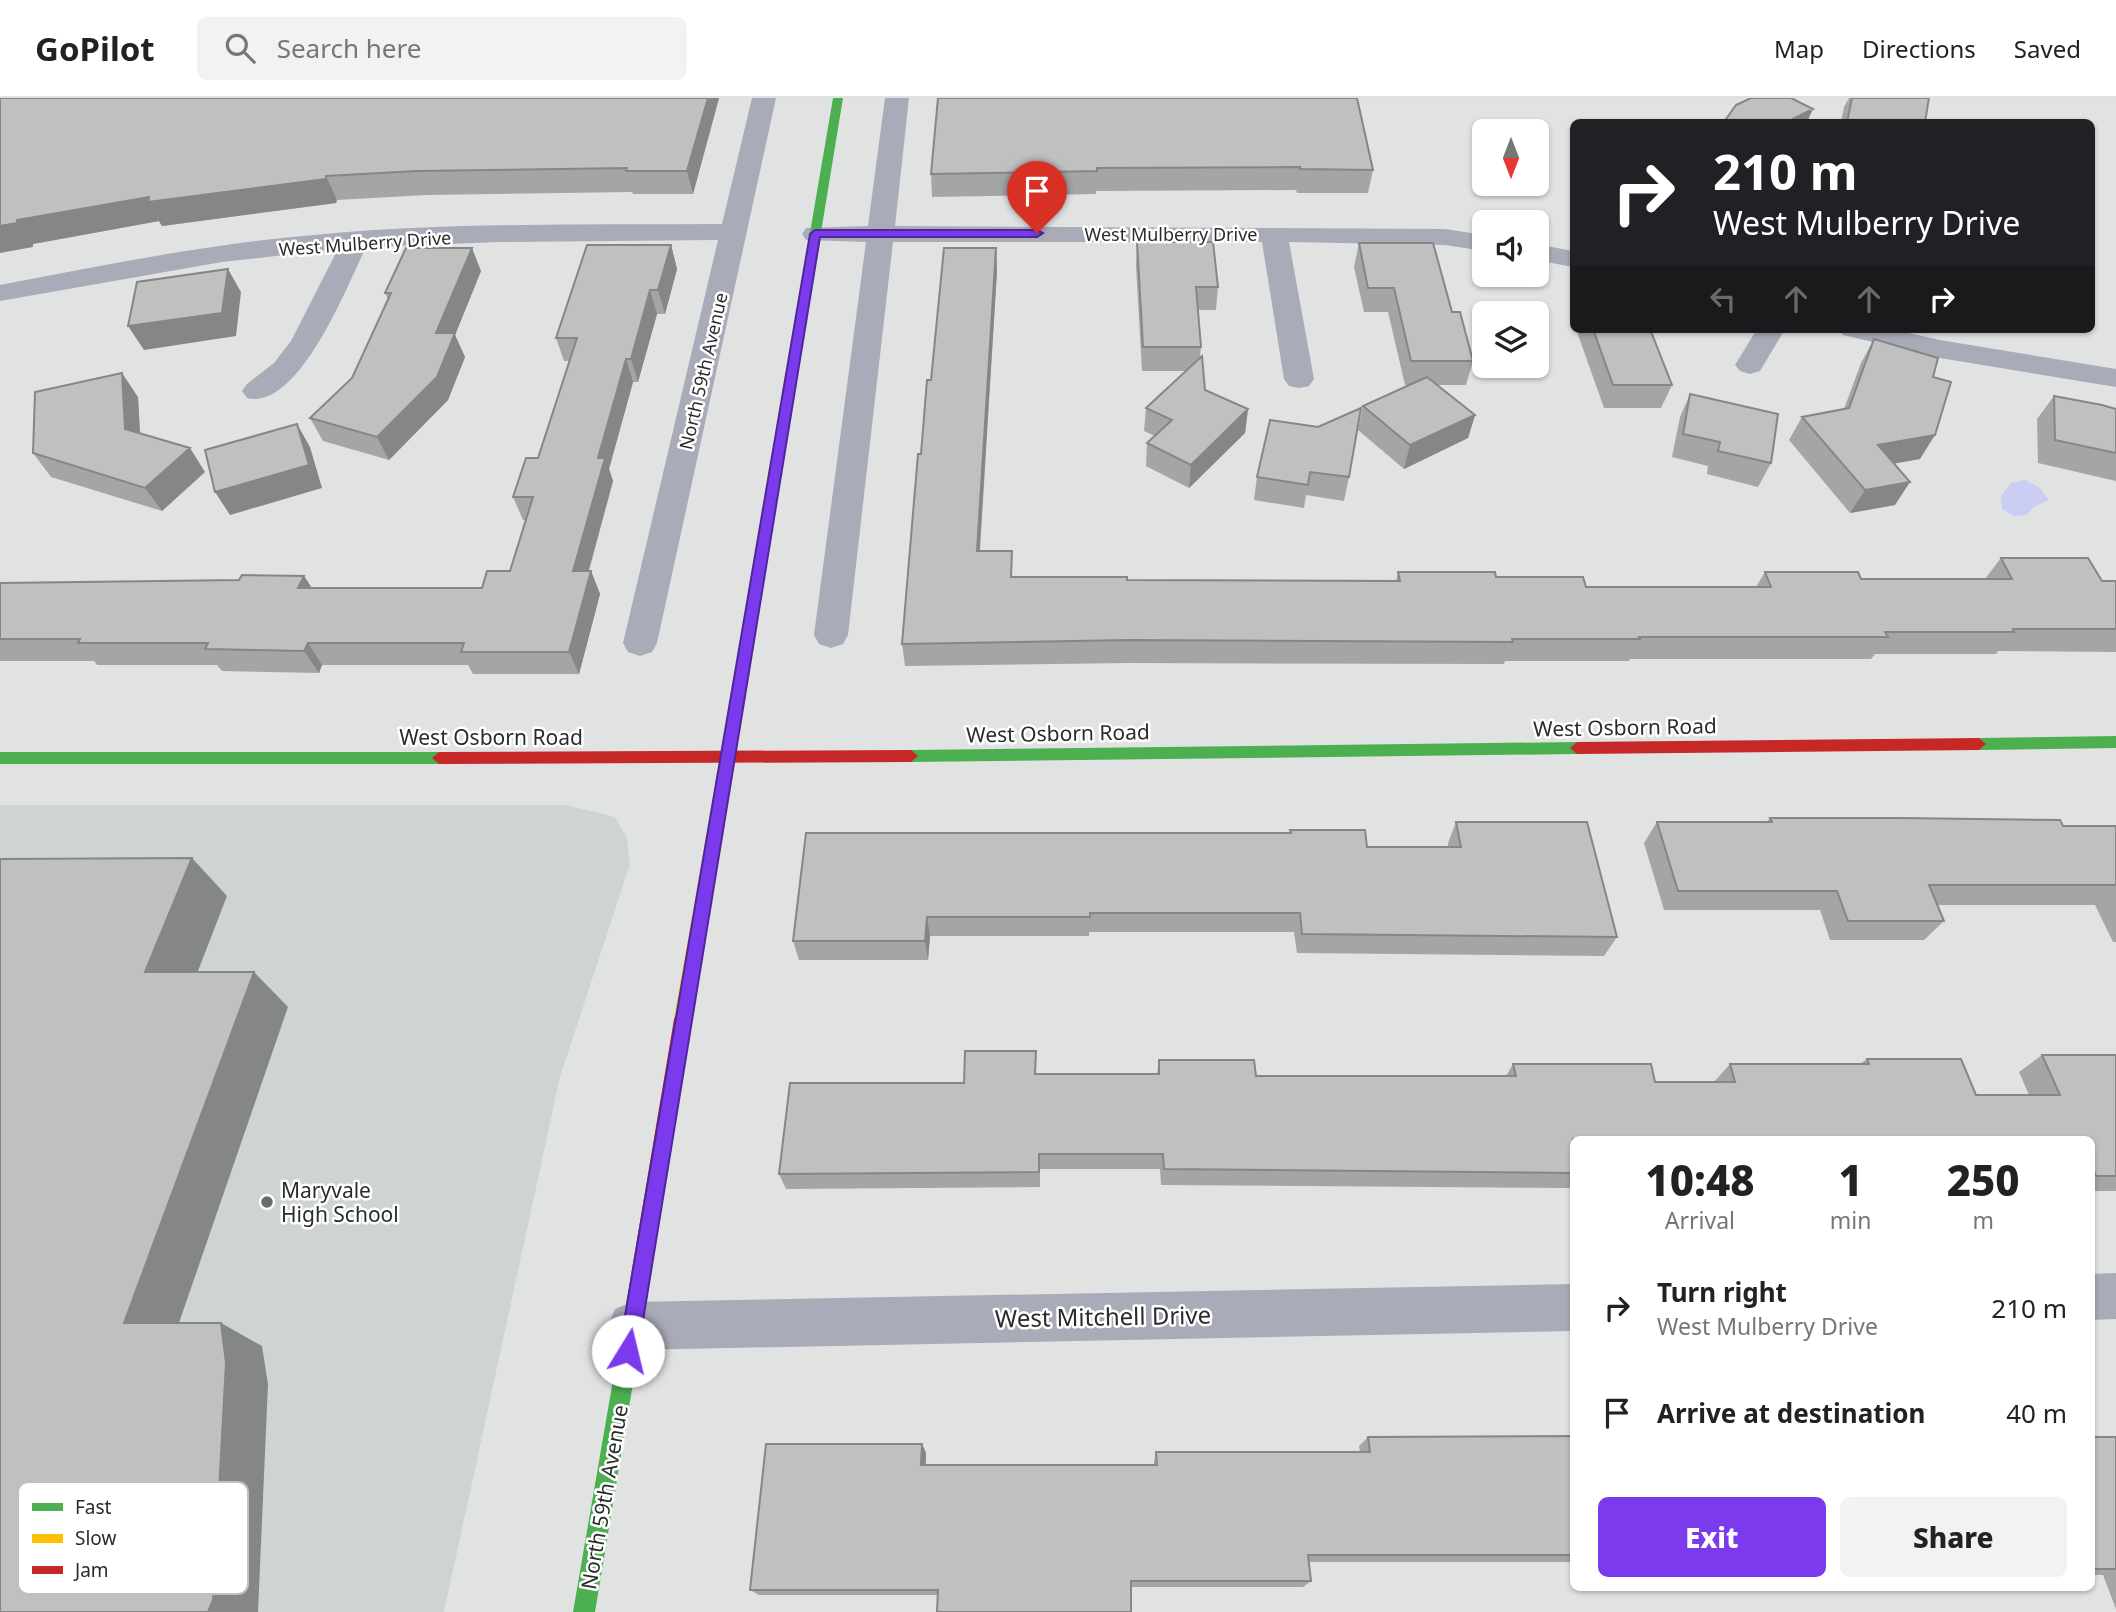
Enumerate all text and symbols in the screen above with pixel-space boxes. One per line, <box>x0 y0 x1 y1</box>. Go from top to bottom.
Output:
search box <box>197 17 687 80</box>
text: GoPilot <box>35 26 155 71</box>
icon: search <box>221 29 259 67</box>
text: Search here <box>277 30 421 66</box>
text: Map <box>1774 32 1824 65</box>
text: Directions <box>1862 32 1976 65</box>
text: Saved <box>2014 32 2081 65</box>
north arrow <box>1472 119 1549 196</box>
map controls <box>1472 119 1549 378</box>
text: 210 m <box>1713 138 1858 204</box>
icon: right <box>1598 147 1689 238</box>
pin <box>1007 161 1067 233</box>
icon: arrive <box>1018 172 1056 210</box>
text: West Mulberry Drive <box>1713 201 2020 244</box>
button: sound <box>1472 210 1549 287</box>
street label: West Mulberry Drive <box>1085 222 1257 246</box>
street label: West Mulberry Drive <box>278 225 452 261</box>
icon: left <box>1704 280 1742 318</box>
icon: ahead <box>1777 280 1815 318</box>
icon: ahead <box>1850 280 1888 318</box>
icon: right <box>1923 280 1961 318</box>
street label: North 59th Avenue <box>673 290 733 452</box>
button: layers <box>1472 301 1549 378</box>
street label: West Osborn Road <box>1533 711 1717 743</box>
street label: West Osborn Road <box>966 717 1150 749</box>
street label: West Osborn Road <box>399 723 583 751</box>
text: 10:48 <box>1645 1151 1754 1208</box>
text: 1 <box>1838 1151 1863 1208</box>
text: 250 <box>1947 1151 2020 1208</box>
place label: Maryvale High School <box>281 1176 399 1228</box>
marker: Maryvale High School <box>259 1194 275 1210</box>
text: Arrival <box>1665 1204 1735 1236</box>
text: min <box>1830 1204 1871 1236</box>
text: m <box>1972 1204 1994 1236</box>
text: Turn right <box>1657 1274 1787 1310</box>
icon: right <box>1598 1289 1636 1327</box>
text: 210 m <box>1991 1290 2067 1326</box>
street label: West Mitchell Drive <box>995 1298 1211 1334</box>
text: West Mulberry Drive <box>1657 1310 1878 1342</box>
position arrow <box>591 1314 665 1388</box>
icon: arrive <box>1598 1394 1636 1432</box>
text: Arrive at destination <box>1657 1395 1926 1431</box>
text: 40 m <box>2006 1395 2067 1431</box>
street label: North 59th Avenue <box>574 1402 634 1592</box>
legend <box>18 1482 248 1594</box>
text: Fast <box>75 1494 112 1520</box>
button: Exit <box>1598 1497 1826 1577</box>
button: Share <box>1840 1497 2067 1577</box>
text: Slow <box>75 1525 116 1551</box>
text: Jam <box>73 1557 109 1583</box>

